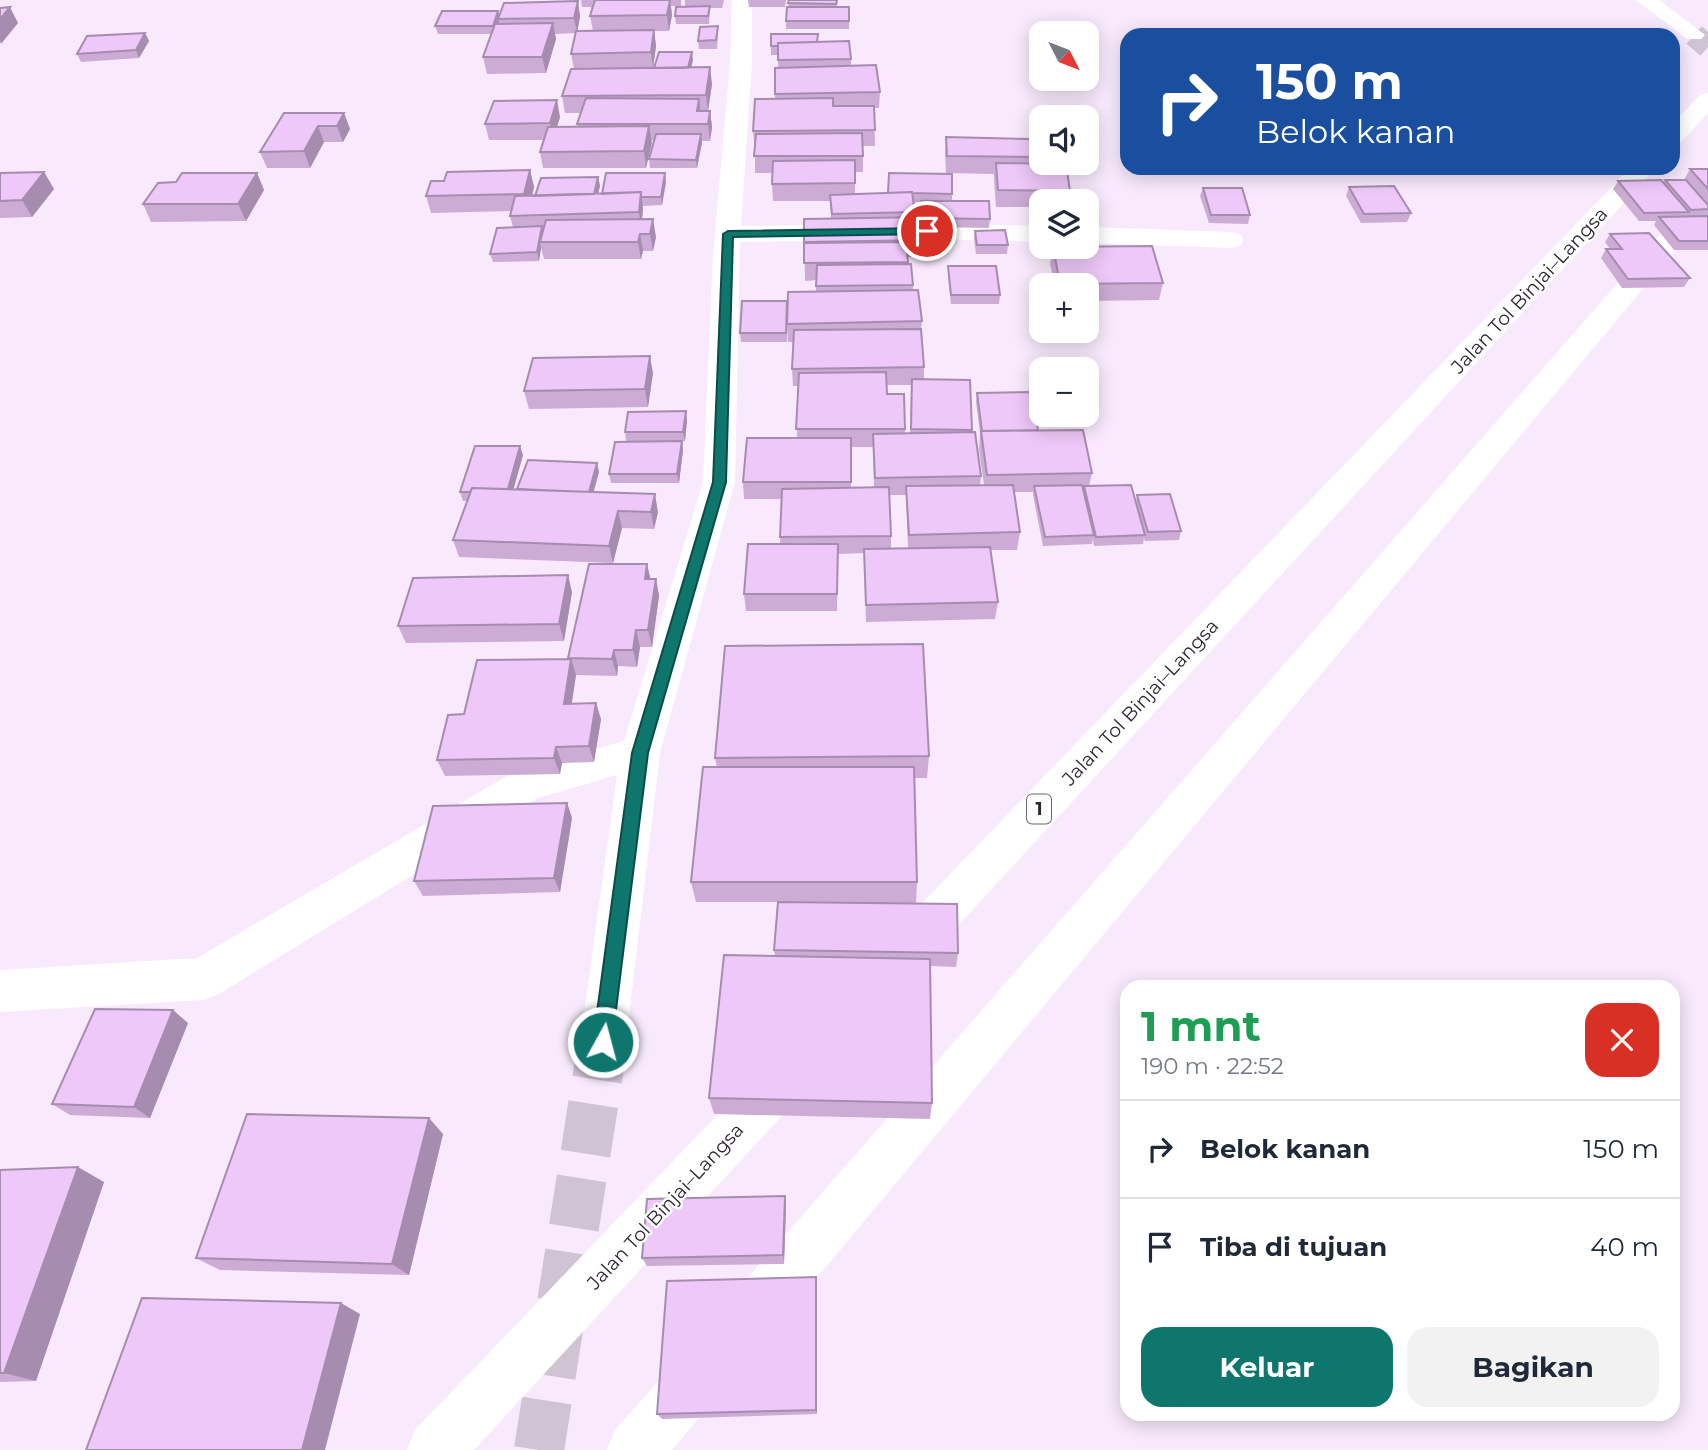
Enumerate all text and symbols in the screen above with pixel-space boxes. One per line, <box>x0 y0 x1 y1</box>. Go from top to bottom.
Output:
north arrow <box>1029 21 1099 91</box>
map controls <box>1029 21 1099 427</box>
text: 150 m <box>1256 52 1403 111</box>
icon: right <box>1141 56 1232 147</box>
button: sound <box>1029 105 1099 175</box>
text: Belok kanan <box>1256 112 1456 151</box>
button: layers <box>1029 189 1099 259</box>
pin <box>897 201 957 261</box>
street label: Jalan Tol Binjai–Langsa <box>1446 202 1612 379</box>
icon: arrive <box>908 212 946 250</box>
button: + <box>1029 273 1099 343</box>
button: − <box>1029 357 1099 427</box>
street label: Jalan Tol Binjai–Langsa <box>1057 614 1223 791</box>
road number: 1 <box>1027 794 1051 824</box>
text: 1 mnt <box>1141 1000 1261 1052</box>
button: close <box>1585 1003 1659 1077</box>
position arrow <box>566 1005 640 1079</box>
text: 190 m · 22:52 <box>1141 1052 1284 1080</box>
street label: Jalan Tol Binjai–Langsa <box>582 1118 748 1295</box>
icon: right <box>1141 1130 1179 1168</box>
text: Belok kanan <box>1200 1133 1370 1165</box>
text: 150 m <box>1583 1133 1659 1165</box>
icon: arrive <box>1141 1228 1179 1266</box>
text: Tiba di tujuan <box>1200 1231 1387 1263</box>
text: 40 m <box>1590 1231 1659 1263</box>
button: Keluar <box>1141 1327 1393 1407</box>
button: Bagikan <box>1407 1327 1659 1407</box>

